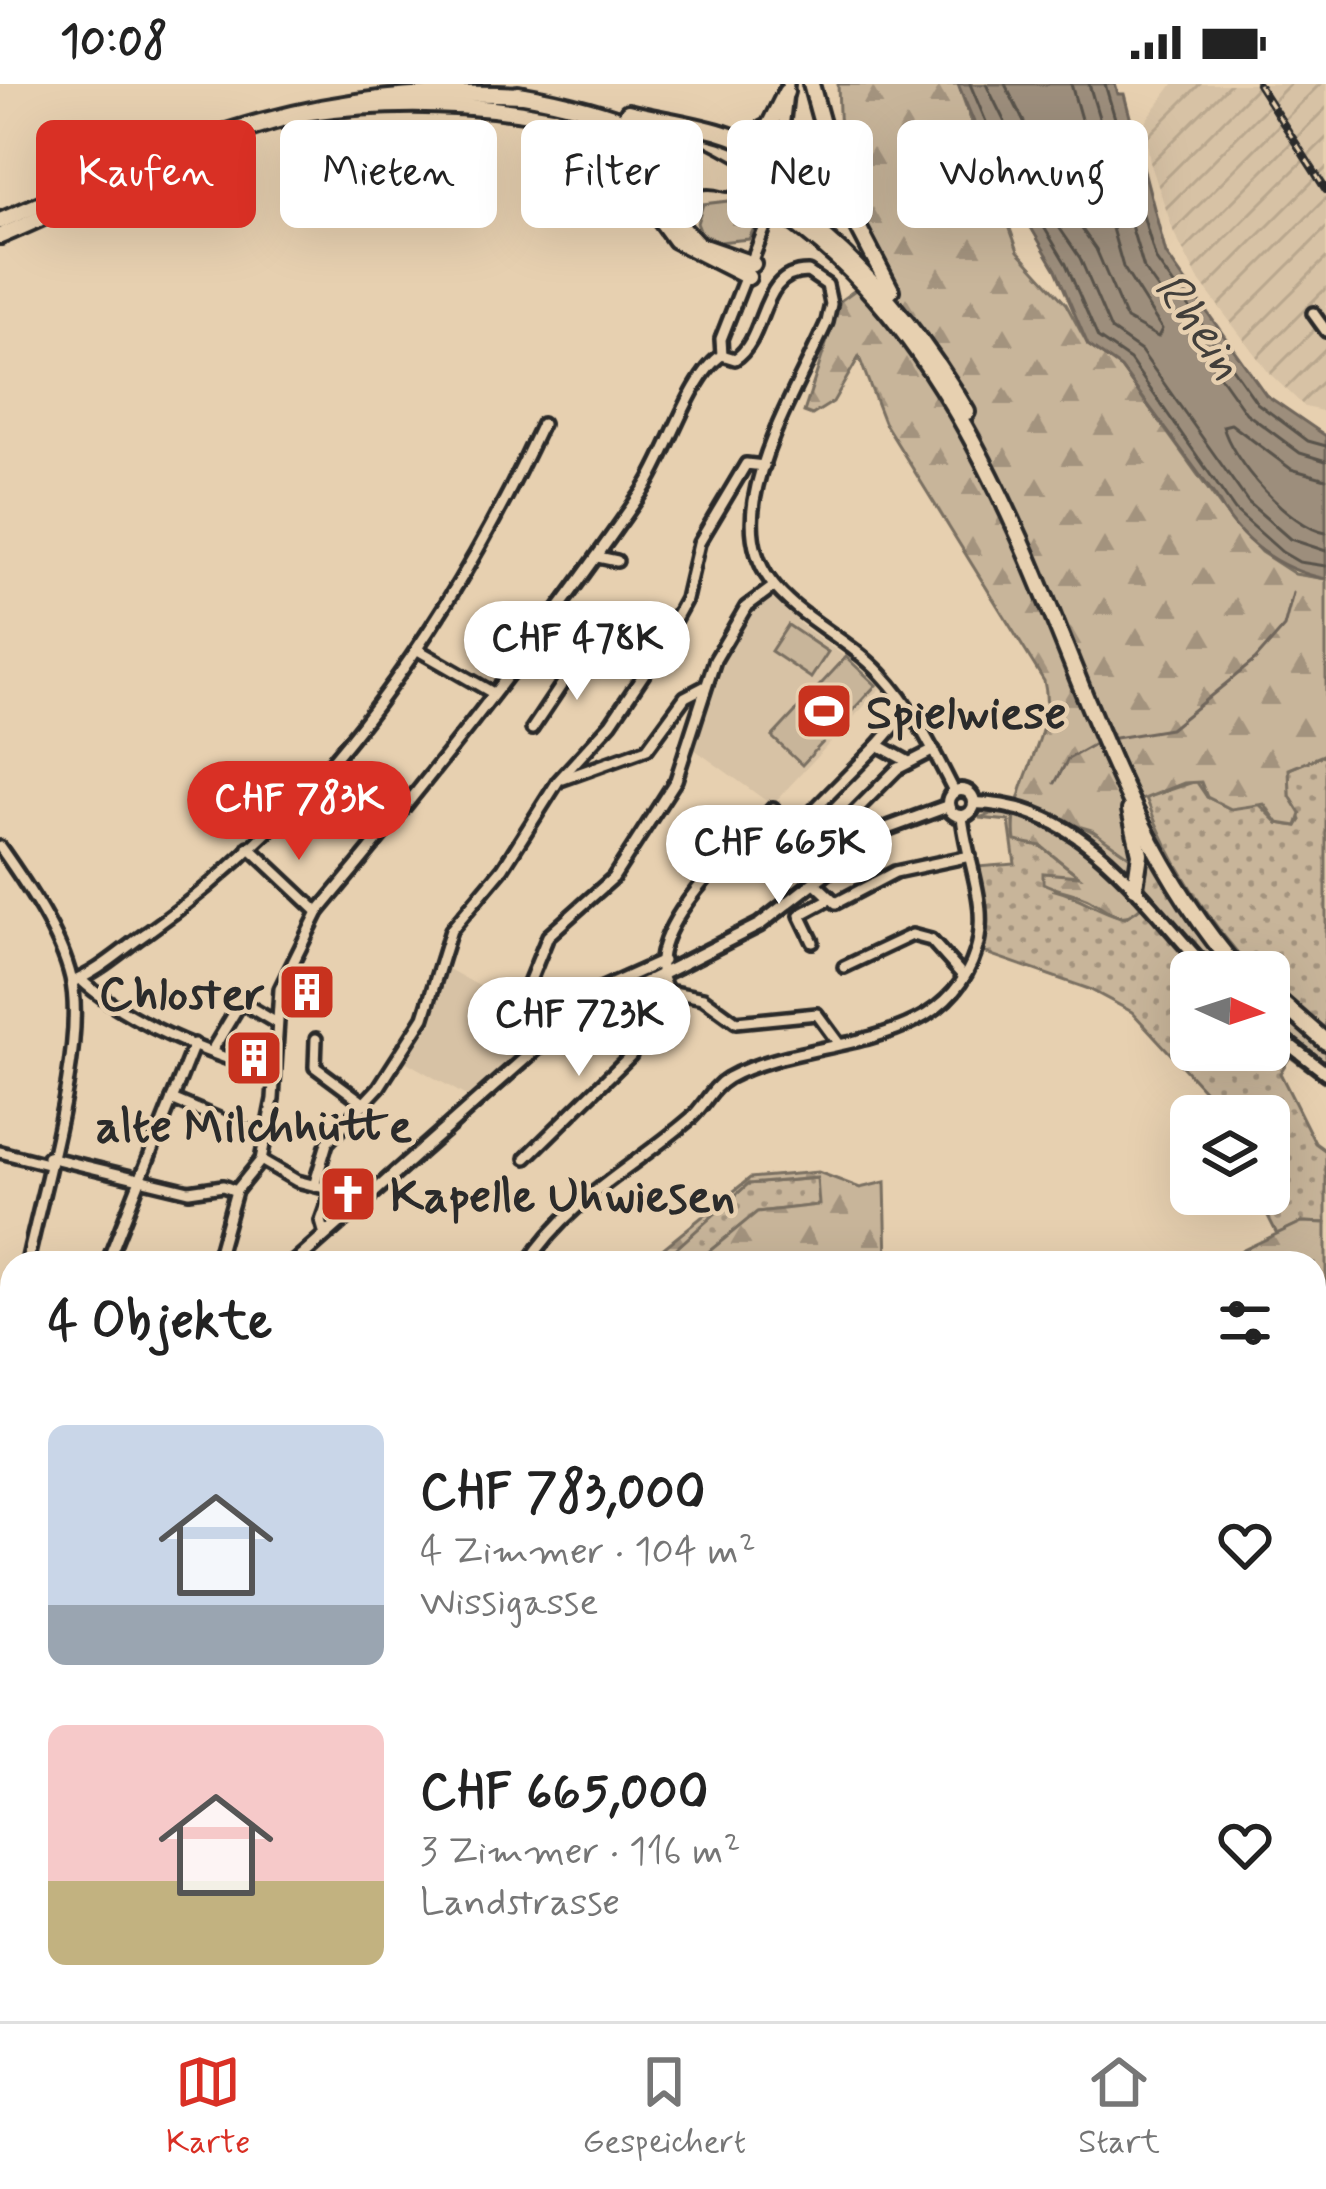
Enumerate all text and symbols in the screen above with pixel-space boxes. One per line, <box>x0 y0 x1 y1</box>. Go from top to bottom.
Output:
text: 10:08 <box>60 13 168 72</box>
chip: Kaufen <box>36 120 256 228</box>
chip: Mieten <box>280 120 497 228</box>
chip: Filter <box>521 120 703 228</box>
chip: Neu <box>727 120 873 228</box>
chip: Wohnung <box>897 120 1148 228</box>
water label: Rhein <box>1137 260 1259 393</box>
pin: CHF 478K <box>453 601 701 703</box>
text: CHF 478K <box>491 614 663 665</box>
sports icon: Spielwiese <box>793 680 855 742</box>
place label: Spielwiese <box>866 683 1067 746</box>
pin: CHF 783K <box>175 761 423 863</box>
text: CHF 783K <box>214 774 384 825</box>
pin: CHF 665K <box>655 805 903 907</box>
text: CHF 665K <box>693 818 865 869</box>
north arrow <box>1170 951 1290 1071</box>
map controls <box>1170 951 1290 1215</box>
building icon: Chloster <box>276 961 338 1023</box>
place label: Chloster <box>99 964 265 1027</box>
pin: CHF 723K <box>455 977 703 1079</box>
text: CHF 723K <box>495 990 664 1041</box>
building icon: alte Milchhütte <box>223 1027 285 1089</box>
button: layers <box>1170 1095 1290 1215</box>
place label: alte Milchhütte <box>96 1096 412 1159</box>
church icon: Kapelle Uhwiesen <box>317 1163 379 1225</box>
place label: Kapelle Uhwiesen <box>390 1166 735 1229</box>
text: 4 Objekte <box>48 1290 272 1356</box>
icon: filters <box>1212 1290 1278 1356</box>
text: CHF 783,000 <box>420 1461 705 1527</box>
icon: home <box>144 1473 288 1617</box>
icon: heart <box>1212 1512 1278 1578</box>
text: 4 Zimmer · 104 m² <box>420 1527 756 1578</box>
text: Wissigasse <box>420 1578 598 1629</box>
text: CHF 665,000 <box>420 1761 708 1827</box>
icon: home <box>144 1773 288 1917</box>
icon: heart <box>1212 1812 1278 1878</box>
text: 3 Zimmer · 116 m² <box>420 1827 741 1878</box>
text: Landstrasse <box>420 1878 620 1929</box>
tab: Karte <box>166 2049 250 2165</box>
tab: Gespeichert <box>583 2049 746 2165</box>
tab: Start <box>1078 2049 1160 2165</box>

